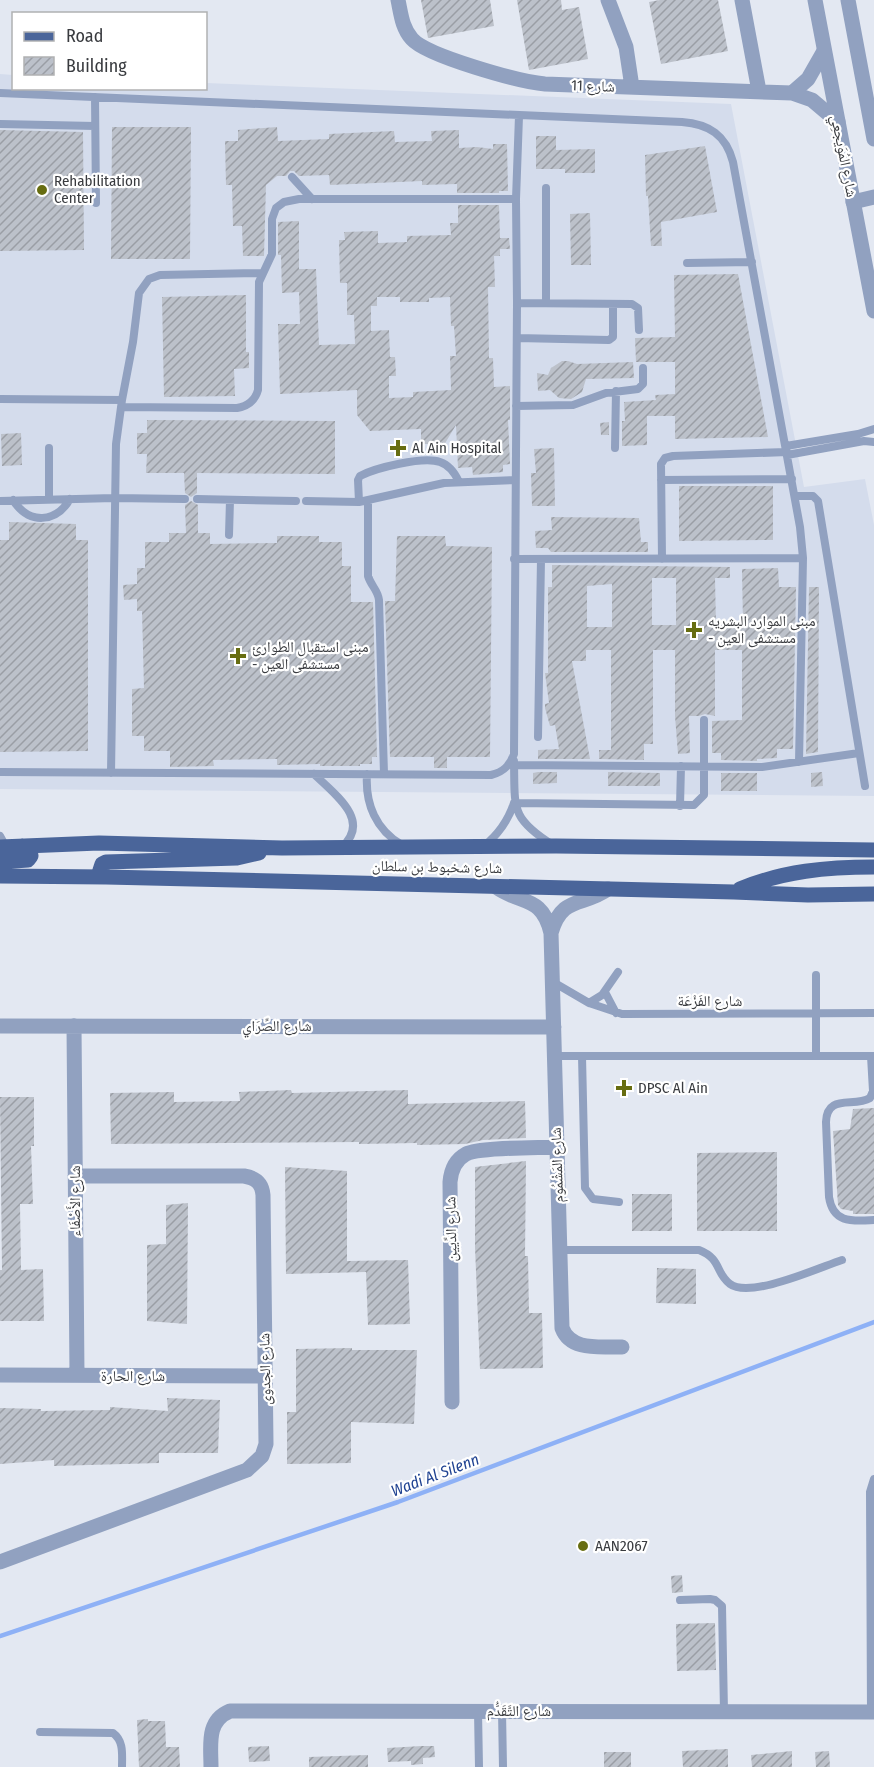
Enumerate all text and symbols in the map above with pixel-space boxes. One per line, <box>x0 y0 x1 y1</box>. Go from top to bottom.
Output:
legend <box>12 12 207 90</box>
text: Road <box>66 25 103 47</box>
text: Building <box>66 55 127 77</box>
street label: شارع 11 <box>571 76 615 97</box>
street label: شارع المُوَيجعِي <box>824 113 861 199</box>
place label: Rehabilitation Center <box>54 172 141 207</box>
marker: Rehabilitation Center <box>35 183 49 197</box>
marker: Al Ain Hospital <box>389 439 407 457</box>
place label: Al Ain Hospital <box>412 439 502 457</box>
place label: مبنى الموارد البشريه - مستشفى العين <box>708 612 816 648</box>
marker: مبنى الموارد البشريه - مستشفى العين <box>685 621 703 639</box>
place label: مبنى استقبال الطوارئ - مستشفى العين <box>252 638 369 674</box>
marker: مبنى استقبال الطوارئ - مستشفى العين <box>229 647 247 665</box>
street label: شارع شخبوط بن سلطان <box>372 857 502 878</box>
street label: شارع الفَزْعَة <box>677 992 743 1011</box>
street label: شارع الصِّرَاي <box>242 1017 312 1038</box>
marker: DPSC Al Ain <box>615 1079 633 1097</box>
place label: DPSC Al Ain <box>638 1079 708 1097</box>
street label: شارع المَشْمُوم <box>547 1127 568 1203</box>
street label: شارع الأَصْفَاء <box>65 1165 85 1237</box>
street label: شارع الدِّيين <box>441 1196 462 1262</box>
street label: شارع الجدوى <box>255 1333 276 1405</box>
street label: شارع الحارة <box>101 1367 165 1386</box>
water label: Wadi Al Silenn <box>388 1450 482 1500</box>
place label: AAN2067 <box>595 1537 648 1555</box>
marker: AAN2067 <box>576 1539 590 1553</box>
street label: شارع التَّقَدُّم <box>487 1701 551 1721</box>

